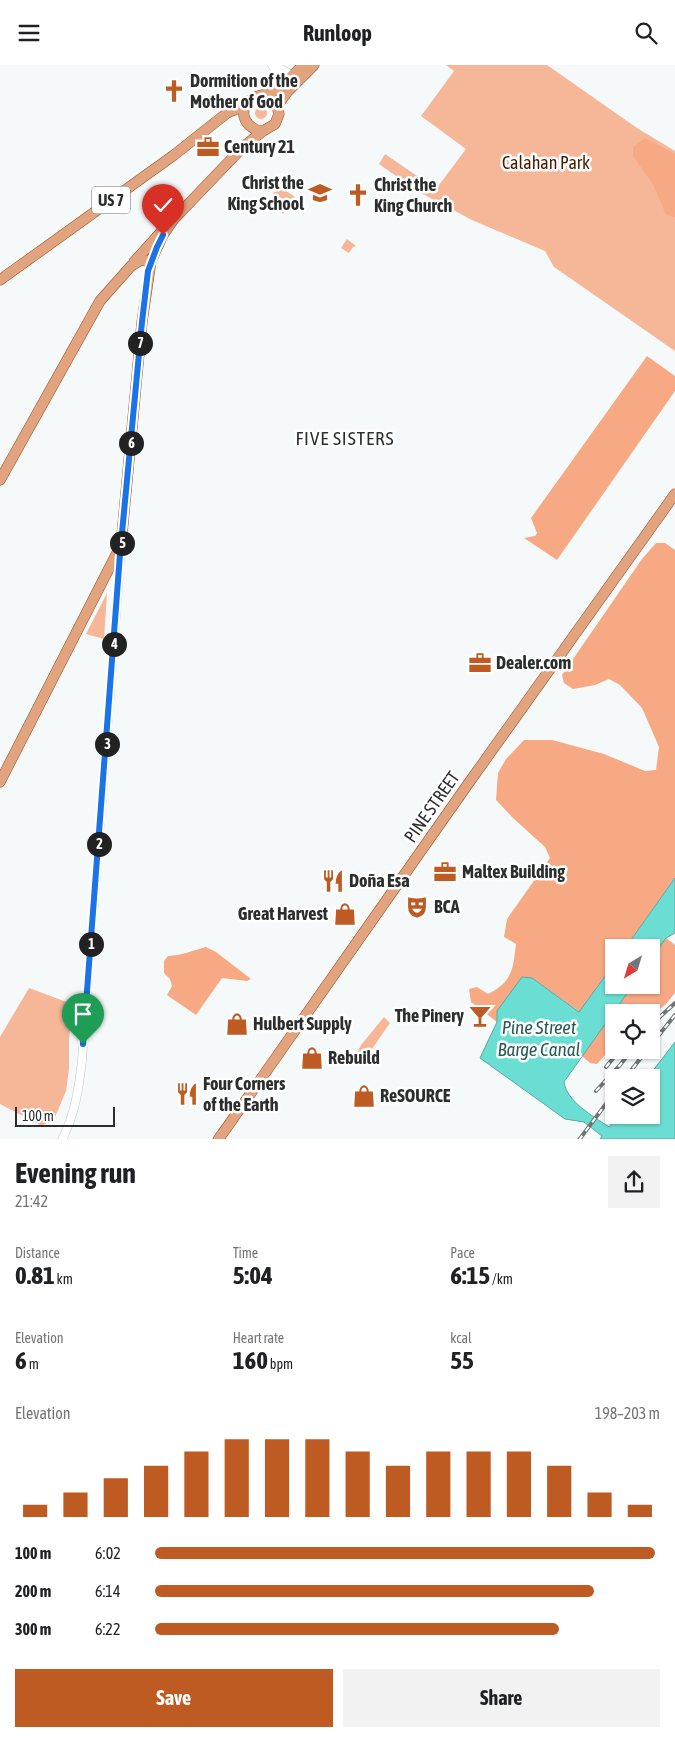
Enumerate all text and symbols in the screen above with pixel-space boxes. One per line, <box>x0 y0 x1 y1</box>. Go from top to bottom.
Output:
icon: menu <box>15 19 43 47</box>
icon: search <box>632 19 660 47</box>
text: Runloop <box>303 20 372 46</box>
place label: Dormition of the Mother of God <box>190 70 298 112</box>
church icon: Dormition of the Mother of God <box>161 78 187 104</box>
office icon: Century 21 <box>195 134 221 160</box>
place label: Century 21 <box>224 136 295 157</box>
park label: Calahan Park <box>502 152 590 173</box>
place label: Christ the King School <box>227 172 304 214</box>
place label: Christ the King Church <box>374 174 452 216</box>
school or university icon: Christ the King School <box>307 180 333 206</box>
church icon: Christ the King Church <box>345 182 371 208</box>
pin <box>142 184 184 235</box>
road number: US 7 <box>92 187 130 213</box>
icon: check <box>149 191 177 219</box>
pin: 7 <box>128 331 152 355</box>
text: 7 <box>137 335 144 351</box>
district label: FIVE SISTERS <box>295 427 395 449</box>
pin: 6 <box>118 431 144 455</box>
text: 6 <box>128 435 135 451</box>
pin: 5 <box>110 531 134 555</box>
text: 5 <box>119 535 126 551</box>
pin: 4 <box>102 631 126 657</box>
text: 4 <box>111 636 118 652</box>
office icon: Dealer.com <box>467 650 493 676</box>
place label: Dealer.com <box>496 652 571 673</box>
pin: 3 <box>94 731 120 757</box>
text: 3 <box>104 736 111 752</box>
street label: PINE STREET <box>400 767 464 846</box>
pin: 2 <box>86 831 112 857</box>
text: 2 <box>96 836 103 852</box>
office icon: Maltex Building <box>432 859 458 885</box>
place label: Maltex Building <box>462 861 565 882</box>
restaurant icon: Doña Esa <box>320 868 346 894</box>
place label: Doña Esa <box>349 870 410 891</box>
theatre icon: BCA <box>404 894 430 920</box>
place label: BCA <box>434 896 460 917</box>
shop icon: Great Harvest <box>332 901 358 927</box>
place label: Great Harvest <box>238 903 329 924</box>
pin: 1 <box>78 931 104 957</box>
text: 1 <box>88 936 95 952</box>
north arrow <box>605 939 660 994</box>
map controls <box>605 939 660 1124</box>
pin <box>62 993 104 1044</box>
icon: arrive <box>69 1000 97 1028</box>
bar icon: The Pinery <box>467 1003 493 1029</box>
button: locate <box>605 1004 660 1059</box>
place label: The Pinery <box>395 1005 465 1026</box>
shop icon: Hulbert Supply <box>224 1011 250 1037</box>
place label: Hulbert Supply <box>253 1013 352 1034</box>
water label: Pine Street Barge Canal <box>497 1016 581 1060</box>
shop icon: Rebuild <box>299 1045 325 1071</box>
place label: Rebuild <box>328 1047 380 1068</box>
button: layers <box>605 1069 660 1124</box>
place label: Four Corners of the Earth <box>203 1073 286 1115</box>
restaurant icon: Four Corners of the Earth <box>174 1081 200 1107</box>
shop icon: ReSOURCE <box>351 1083 377 1109</box>
place label: ReSOURCE <box>380 1085 451 1106</box>
scale bar <box>15 1105 115 1128</box>
text: 100 m <box>22 1108 54 1124</box>
button: share <box>608 1156 660 1208</box>
text: Evening run <box>15 1157 136 1189</box>
text: 21:42 <box>15 1192 48 1210</box>
text: Distance <box>15 1245 60 1261</box>
text: Time <box>233 1245 258 1261</box>
text: Pace <box>450 1245 475 1261</box>
text: 0.81 <box>15 1261 55 1289</box>
text: 5:04 <box>233 1261 273 1289</box>
text: 6:15 <box>450 1261 490 1289</box>
text: km <box>55 1271 73 1287</box>
text: /km <box>490 1271 513 1287</box>
text: Elevation <box>15 1330 64 1346</box>
text: Heart rate <box>233 1330 284 1346</box>
text: kcal <box>450 1330 472 1346</box>
text: 6 <box>15 1346 27 1374</box>
text: 160 <box>233 1346 268 1374</box>
text: 55 <box>450 1346 474 1374</box>
text: m <box>27 1356 39 1372</box>
text: bpm <box>268 1356 293 1372</box>
text: Elevation <box>15 1404 70 1422</box>
text: 198–203 m <box>595 1404 660 1422</box>
text: 100 m <box>15 1544 51 1562</box>
text: 6:02 <box>95 1544 121 1562</box>
text: 200 m <box>15 1582 51 1600</box>
text: 6:14 <box>95 1582 120 1600</box>
text: 300 m <box>15 1620 51 1638</box>
text: 6:22 <box>95 1620 120 1638</box>
button: Save <box>15 1669 333 1727</box>
button: Share <box>343 1669 660 1727</box>

